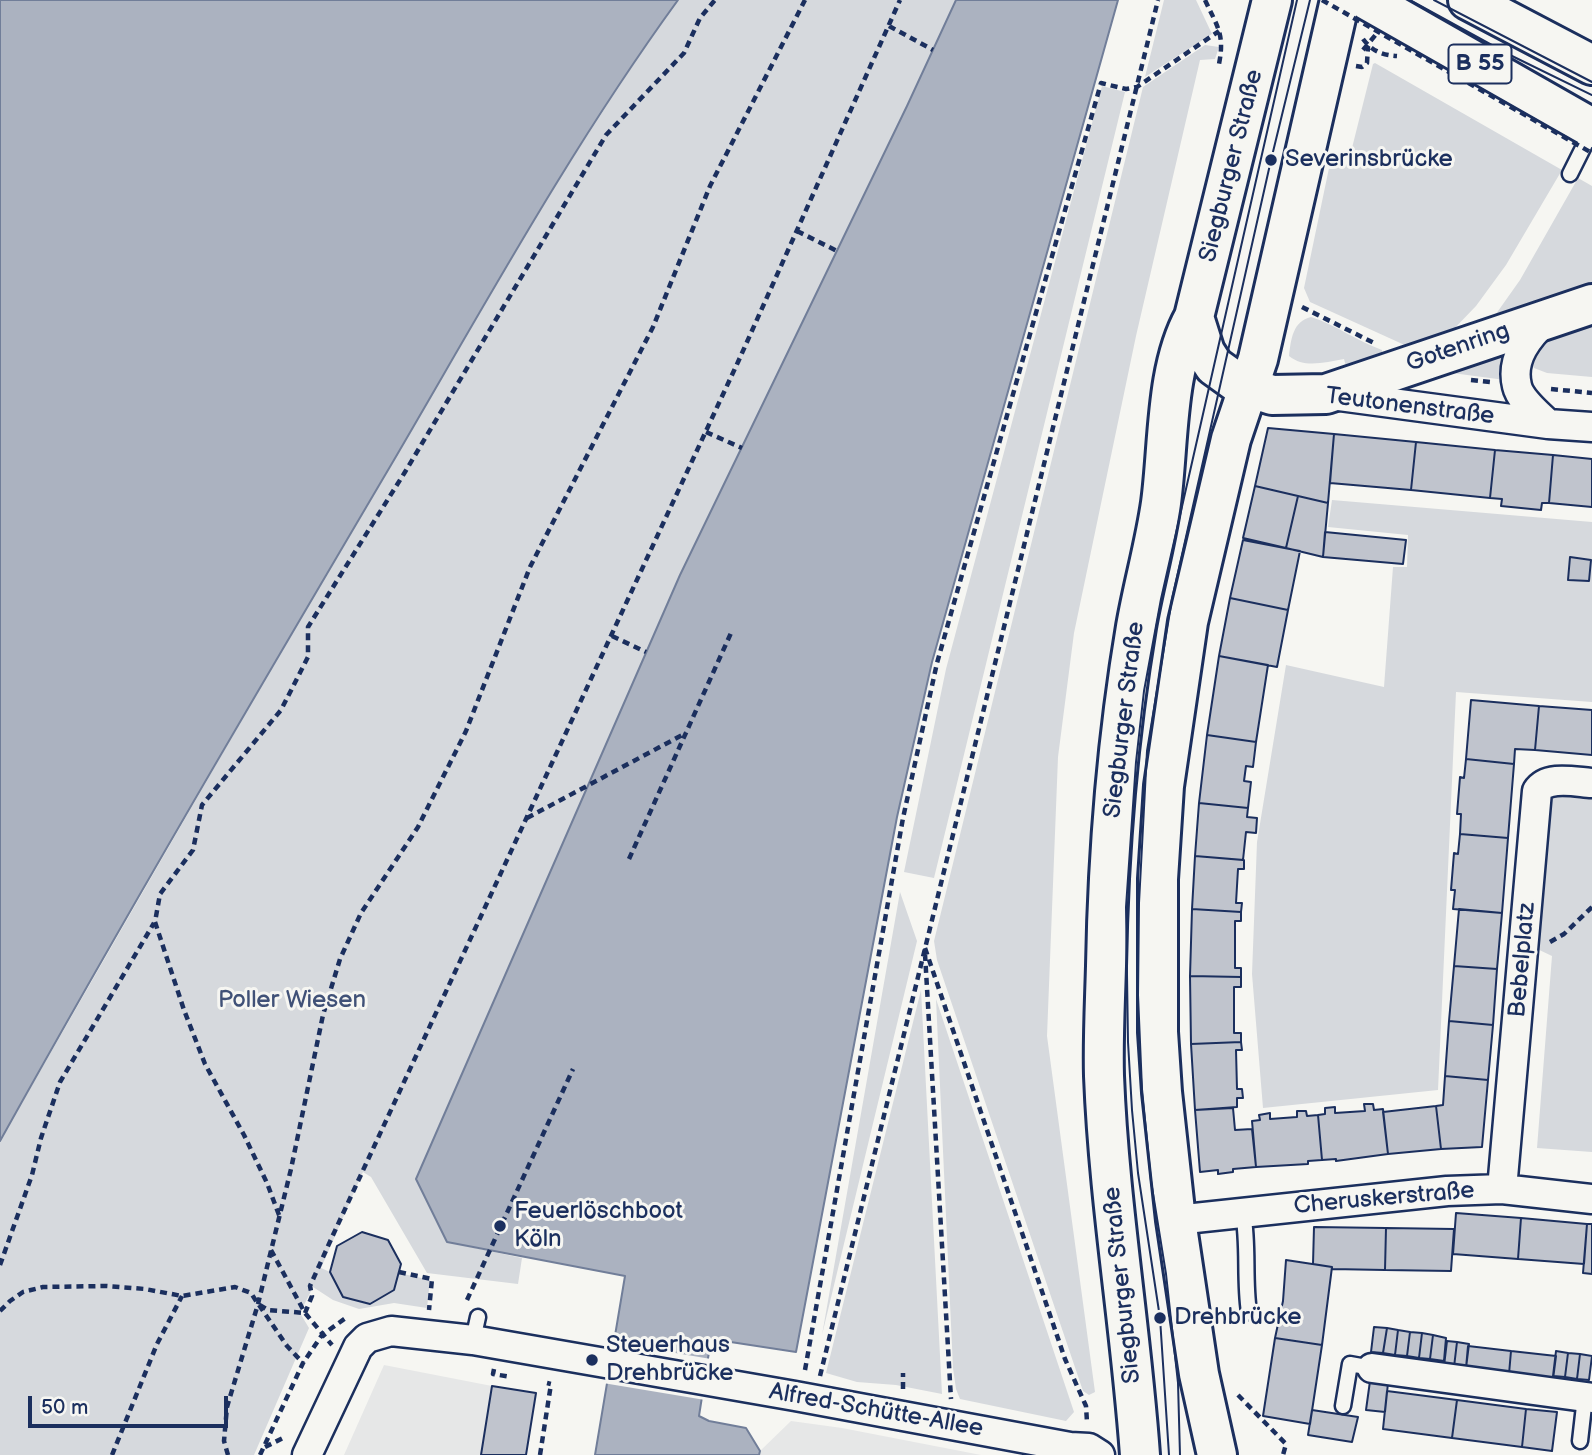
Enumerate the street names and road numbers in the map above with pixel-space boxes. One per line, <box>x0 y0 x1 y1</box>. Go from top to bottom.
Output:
road number: B 55 <box>1448 44 1512 83</box>
street label: Siegburger Straße <box>1194 67 1270 265</box>
street label: Gotenring <box>1403 317 1513 379</box>
street label: Teutonenstraße <box>1324 382 1496 432</box>
street label: Siegburger Straße <box>1099 620 1151 820</box>
street label: Bebelplatz <box>1504 901 1542 1019</box>
street label: Cheruskerstraße <box>1292 1177 1476 1221</box>
street label: Siegburger Straße <box>1098 1185 1148 1385</box>
street label: Alfred-Schütte-Allee <box>767 1378 985 1444</box>

